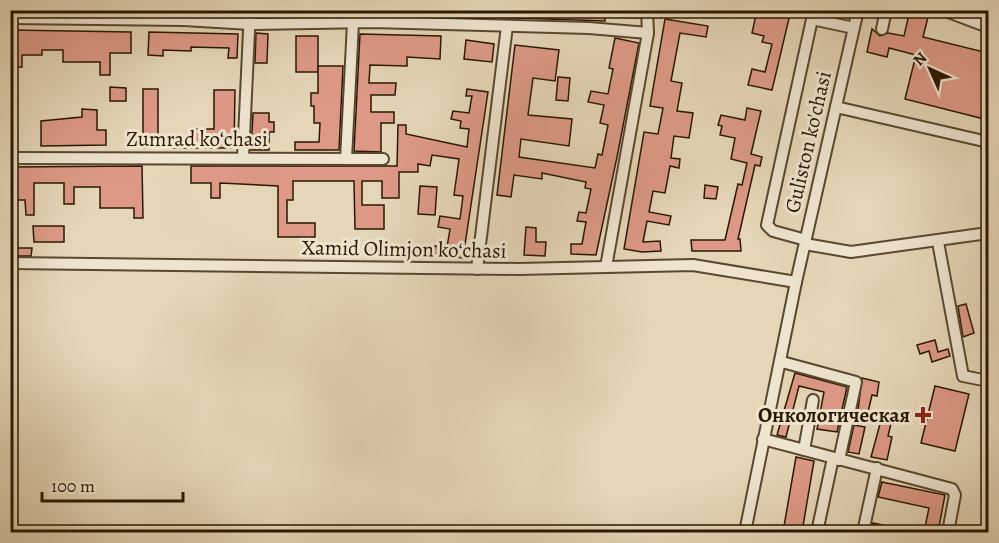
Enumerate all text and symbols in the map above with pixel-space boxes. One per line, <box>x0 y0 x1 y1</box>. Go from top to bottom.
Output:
north arrow <box>900 39 960 99</box>
text: N <box>908 47 932 71</box>
street label: Guliston ko'chasi <box>778 68 838 216</box>
street label: Zumrad koʻchasi <box>126 125 268 153</box>
street label: Xamid Olimjon koʻchasi <box>301 233 507 265</box>
place label: Онкологическая <box>758 401 910 429</box>
marker: Онкологическая <box>914 406 932 424</box>
scale bar <box>42 465 183 503</box>
text: 100 m <box>51 474 95 498</box>

